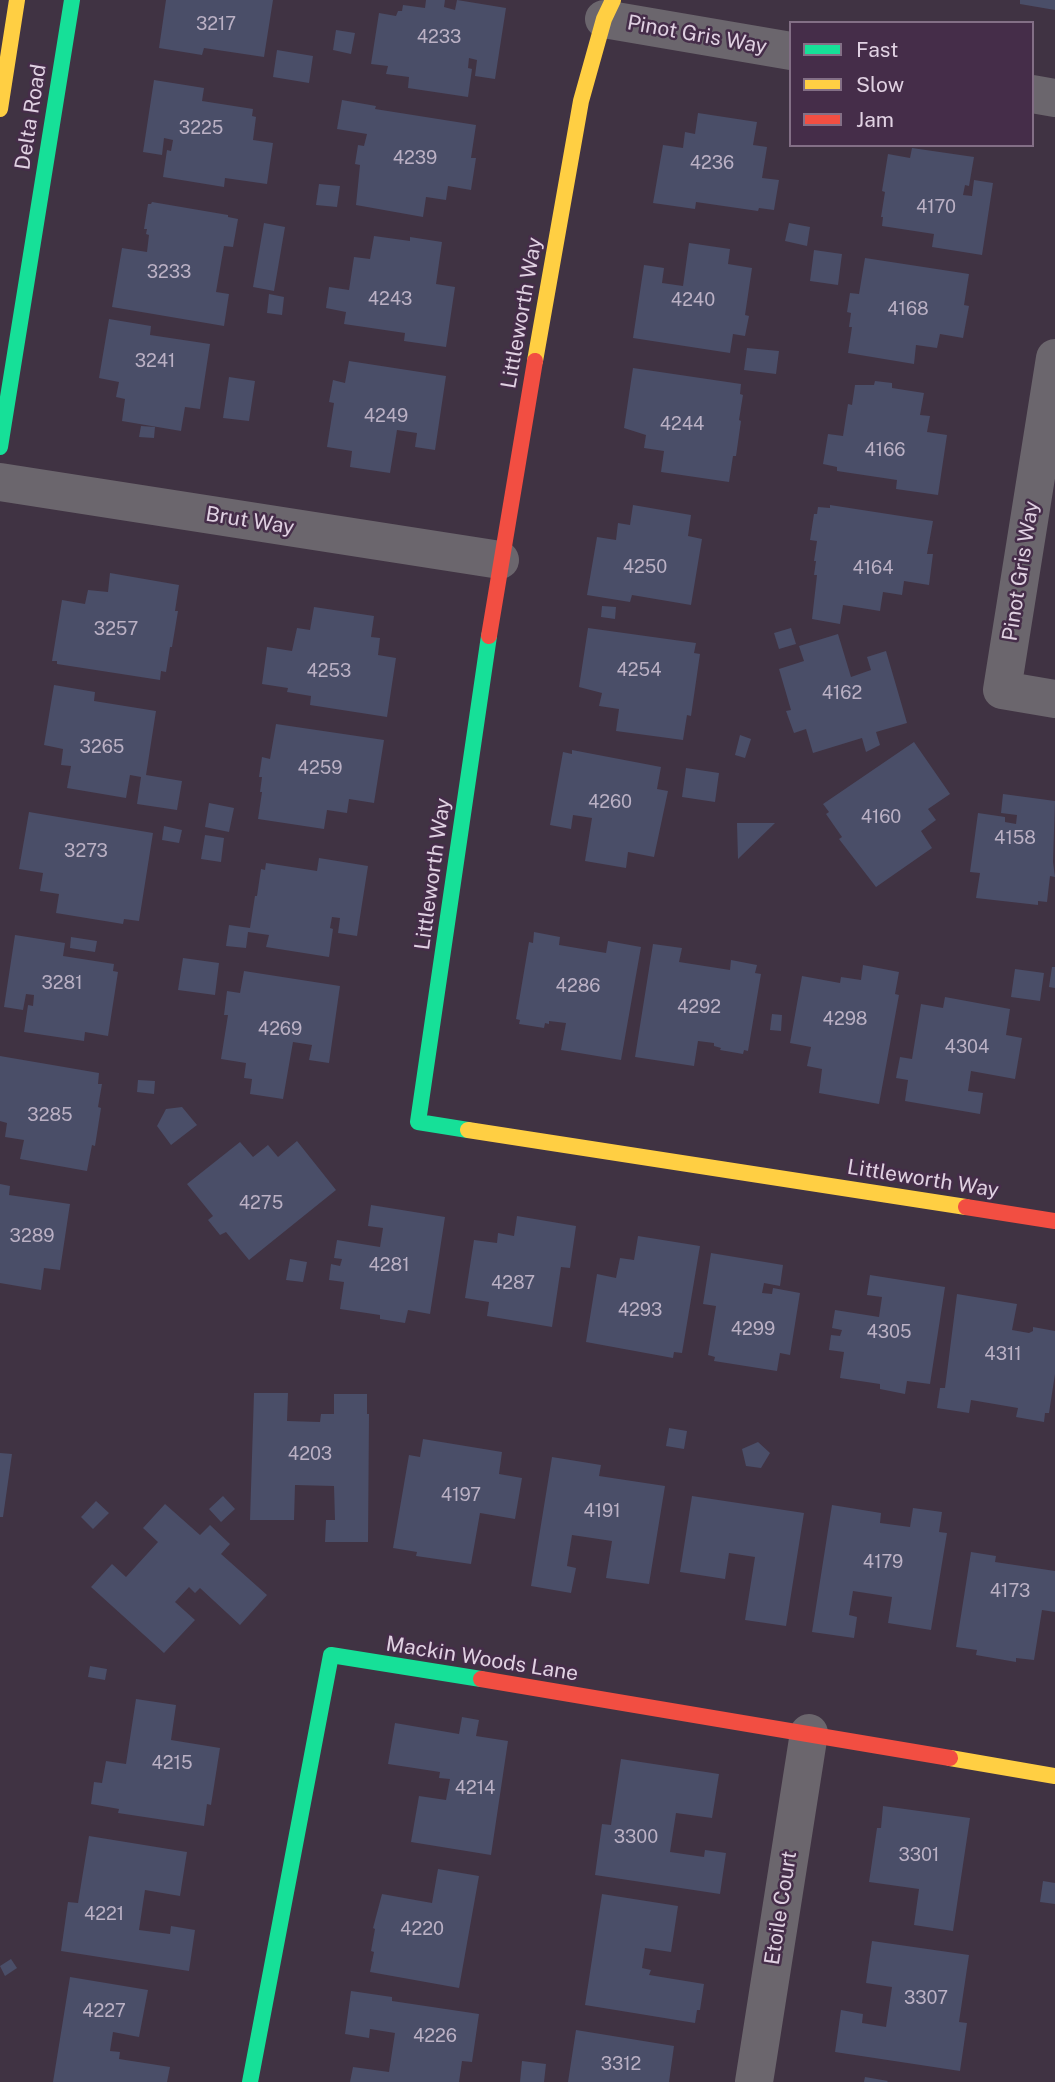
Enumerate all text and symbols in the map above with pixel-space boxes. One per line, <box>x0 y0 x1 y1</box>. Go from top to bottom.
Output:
street label: Pinot Gris Way <box>625 10 769 60</box>
house number: 3217 <box>196 13 236 35</box>
legend <box>789 21 1034 147</box>
house number: 4233 <box>417 26 461 48</box>
text: Fast <box>856 37 898 62</box>
street label: Delta Road <box>10 62 52 172</box>
text: Slow <box>856 72 904 97</box>
text: Jam <box>856 107 894 132</box>
house number: 3225 <box>179 117 223 139</box>
house number: 4239 <box>393 147 437 169</box>
house number: 4236 <box>690 152 734 174</box>
house number: 4170 <box>916 196 956 218</box>
street label: Littleworth Way <box>496 235 548 391</box>
house number: 3233 <box>147 261 191 283</box>
house number: 4243 <box>368 288 412 310</box>
house number: 4240 <box>671 289 715 311</box>
house number: 4168 <box>887 298 929 320</box>
house number: 3241 <box>135 350 175 372</box>
house number: 4249 <box>364 405 408 427</box>
house number: 4244 <box>660 413 704 435</box>
house number: 4166 <box>865 439 905 461</box>
street label: Pinot Gris Way <box>997 499 1045 643</box>
street label: Brut Way <box>204 502 296 540</box>
house number: 4250 <box>623 556 667 578</box>
house number: 4164 <box>852 557 894 579</box>
house number: 3257 <box>94 618 138 640</box>
house number: 4254 <box>617 659 661 681</box>
house number: 4253 <box>307 660 351 682</box>
house number: 4162 <box>822 682 862 704</box>
house number: 3265 <box>80 736 124 758</box>
house number: 4259 <box>298 757 342 779</box>
house number: 4260 <box>588 791 632 813</box>
street label: Littleworth Way <box>410 796 456 952</box>
house number: 4160 <box>861 806 901 828</box>
house number: 4158 <box>994 827 1036 849</box>
house number: 3273 <box>64 840 108 862</box>
house number: 3281 <box>41 972 83 994</box>
house number: 4286 <box>556 975 600 997</box>
house number: 4292 <box>677 996 721 1018</box>
house number: 4298 <box>823 1008 867 1030</box>
house number: 4269 <box>258 1018 302 1040</box>
house number: 4304 <box>945 1036 989 1058</box>
house number: 3285 <box>27 1104 73 1126</box>
street label: Littleworth Way <box>845 1155 1001 1203</box>
house number: 4275 <box>239 1192 283 1214</box>
house number: 3289 <box>10 1225 54 1247</box>
house number: 4281 <box>368 1254 410 1276</box>
house number: 4287 <box>491 1272 535 1294</box>
house number: 4293 <box>618 1299 662 1321</box>
house number: 4299 <box>731 1318 775 1340</box>
house number: 4305 <box>866 1321 912 1343</box>
house number: 4311 <box>984 1343 1022 1365</box>
house number: 4203 <box>288 1443 332 1465</box>
house number: 4197 <box>441 1484 481 1506</box>
house number: 4191 <box>583 1500 621 1522</box>
house number: 4179 <box>863 1551 903 1573</box>
house number: 4173 <box>990 1580 1030 1602</box>
street label: Mackin Woods Lane <box>384 1631 580 1687</box>
house number: 4215 <box>152 1752 192 1774</box>
house number: 4214 <box>455 1777 495 1799</box>
house number: 3300 <box>614 1826 658 1848</box>
house number: 3301 <box>899 1844 939 1866</box>
street label: Etoile Court <box>760 1849 802 1967</box>
house number: 4221 <box>84 1903 124 1925</box>
house number: 4220 <box>400 1918 444 1940</box>
house number: 3307 <box>904 1987 948 2009</box>
house number: 4227 <box>82 2000 126 2022</box>
house number: 4226 <box>413 2025 457 2047</box>
house number: 3312 <box>601 2053 641 2075</box>

